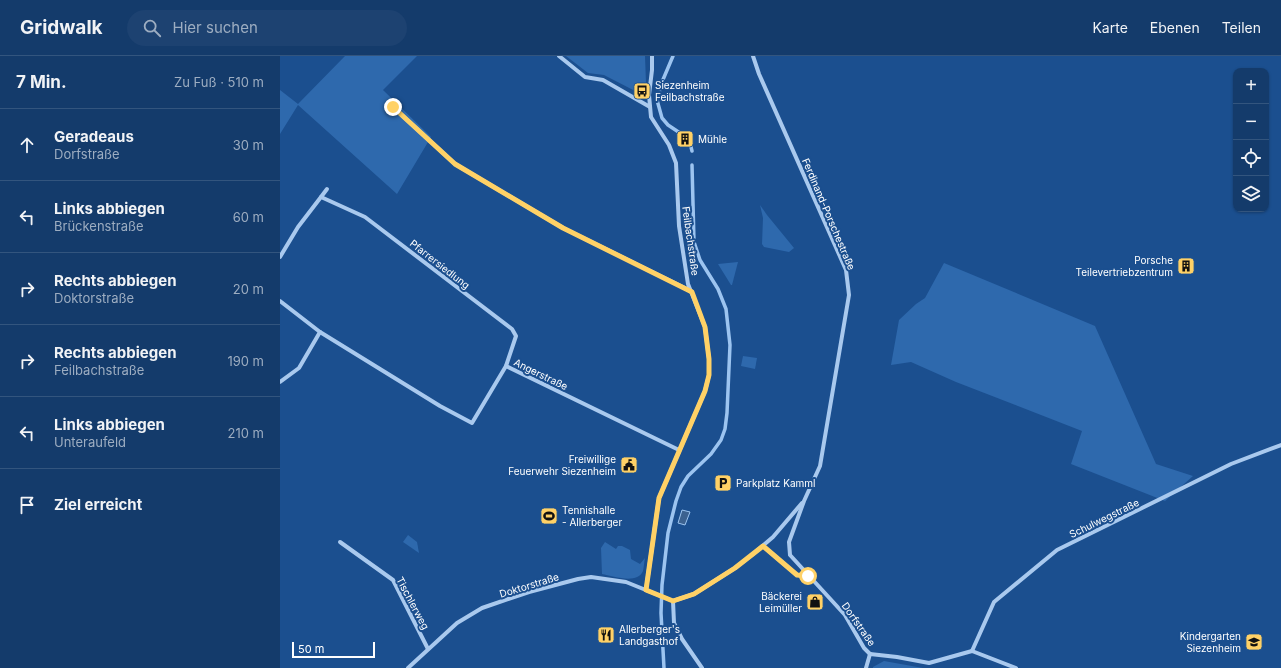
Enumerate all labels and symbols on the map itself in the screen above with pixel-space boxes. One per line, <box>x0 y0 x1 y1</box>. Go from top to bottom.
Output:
place label: Siezenheim Feilbachstraße <box>655 79 725 103</box>
bus stop icon: Siezenheim Feilbachstraße <box>632 81 652 101</box>
route end <box>384 98 402 116</box>
building icon: Mühle <box>675 129 695 149</box>
place label: Mühle <box>698 133 727 145</box>
street label: Ferdinand-Porschestraße <box>800 156 858 272</box>
street label: Feilbachstraße <box>680 206 702 276</box>
street label: Pfarrersiedlung <box>408 237 472 291</box>
place label: Porsche Teilevertriebzentrum <box>1076 254 1173 278</box>
building icon: Porsche Teilevertriebzentrum <box>1176 256 1196 276</box>
street label: Angerstraße <box>512 356 570 392</box>
place label: Freiwillige Feuerwehr Siezenheim <box>508 453 616 477</box>
public building icon: Freiwillige Feuerwehr Siezenheim <box>619 455 639 475</box>
parking icon: Parkplatz Kamml <box>713 473 733 493</box>
place label: Parkplatz Kamml <box>736 477 815 489</box>
street label: Schulwegstraße <box>1067 496 1141 540</box>
place label: Tennishalle - Allerberger <box>562 504 622 528</box>
sports icon: Tennishalle - Allerberger <box>539 506 559 526</box>
route start <box>799 567 817 585</box>
street label: Doktorstraße <box>498 570 560 600</box>
street label: Tischlerweg <box>394 575 432 631</box>
place label: Bäckerei Leimüller <box>759 590 802 614</box>
shop icon: Bäckerei Leimüller <box>805 592 825 612</box>
street label: Dorfstraße <box>840 600 879 648</box>
place label: Allerberger's Landgasthof <box>619 623 680 647</box>
restaurant icon: Allerberger's Landgasthof <box>596 625 616 645</box>
place label: Kindergarten Siezenheim <box>1180 630 1241 654</box>
school or university icon: Kindergarten Siezenheim <box>1244 632 1264 652</box>
scale bar <box>292 640 375 659</box>

